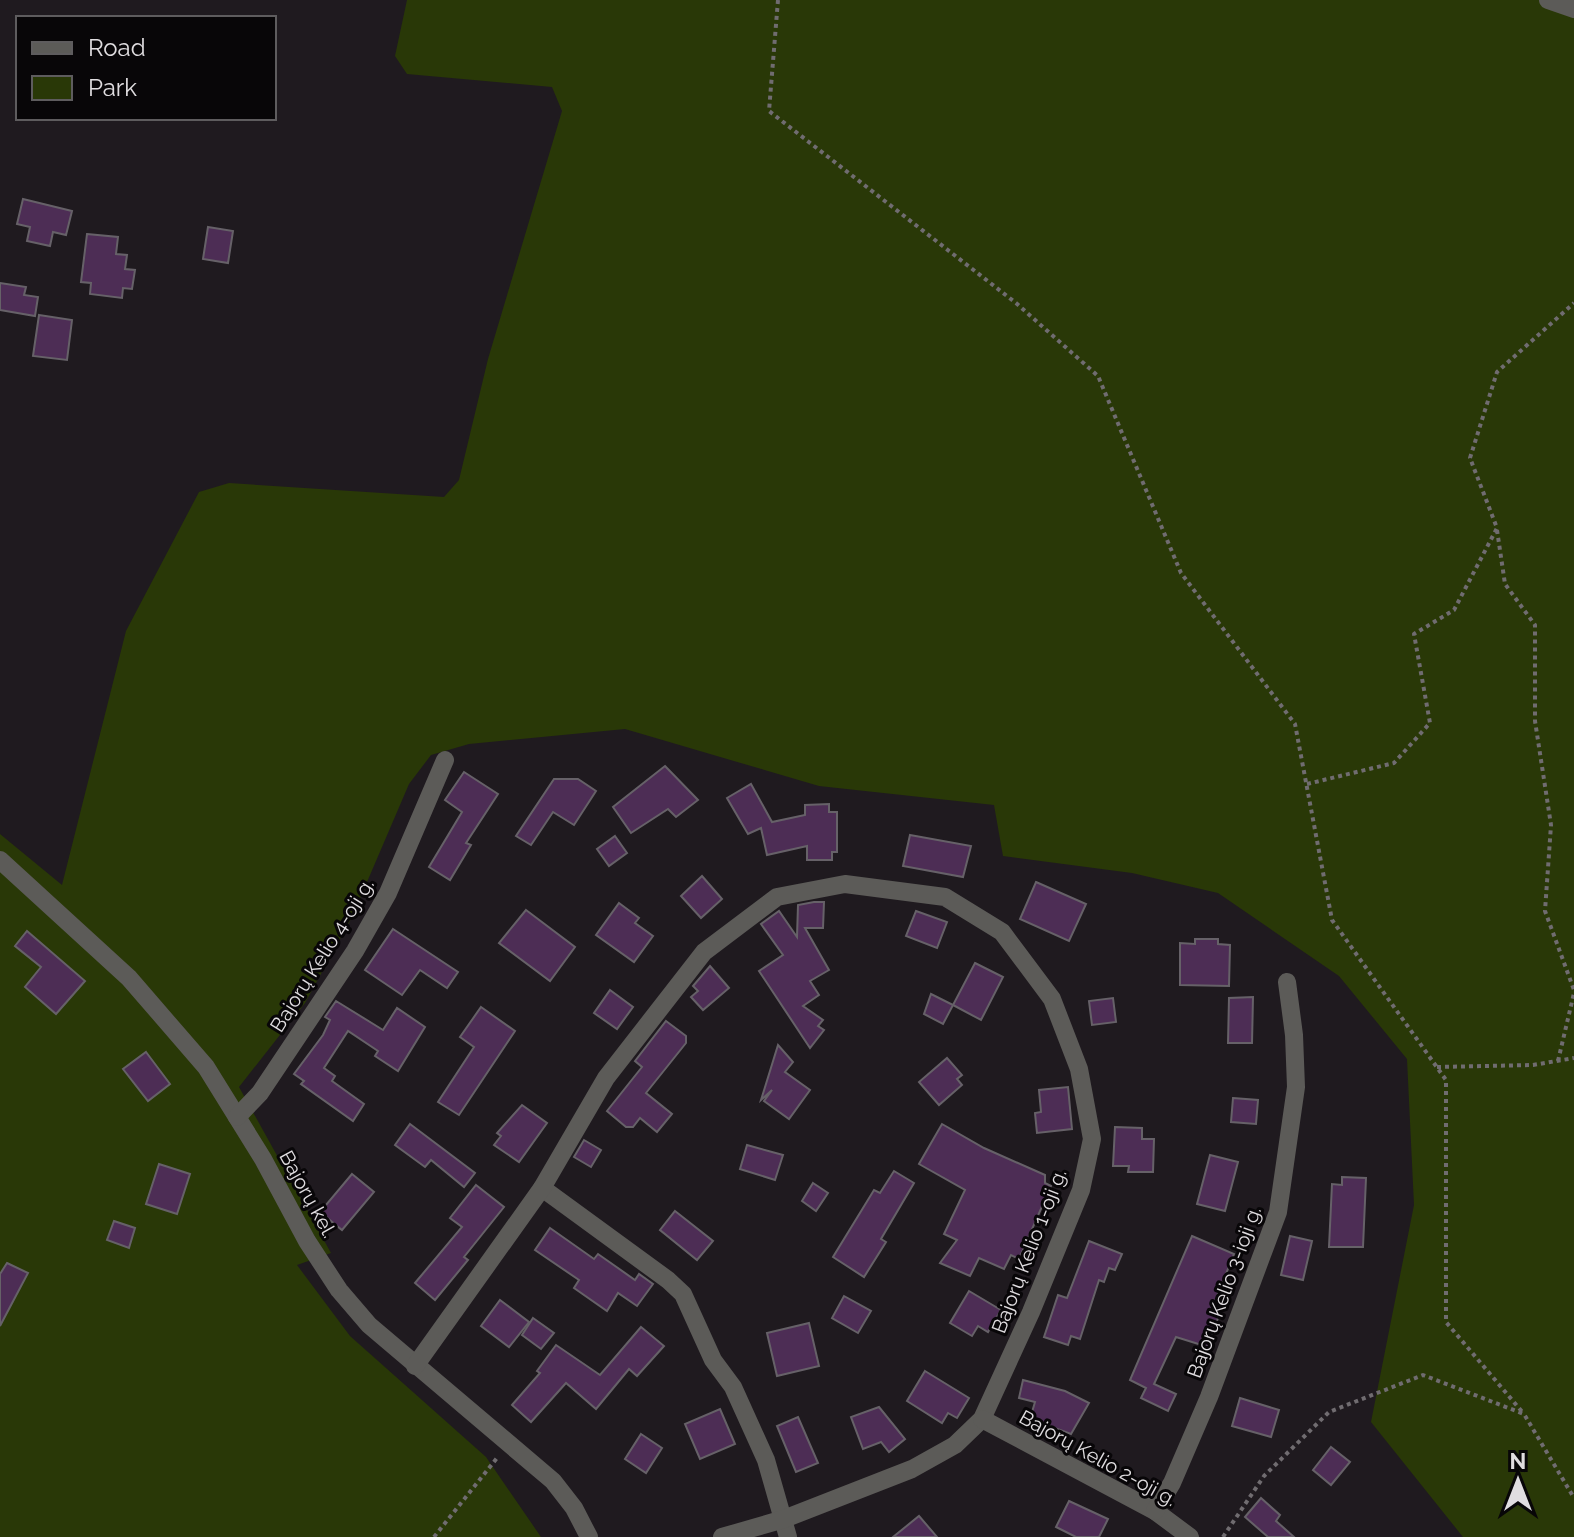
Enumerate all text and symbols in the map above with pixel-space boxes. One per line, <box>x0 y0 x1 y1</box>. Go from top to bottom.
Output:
legend <box>16 16 276 120</box>
text: Road <box>88 33 146 62</box>
text: Park <box>88 73 137 102</box>
street label: Bajorų Kelio 4-oji g. <box>265 874 379 1036</box>
street label: Bajorų kel. <box>274 1146 342 1242</box>
street label: Bajorų Kelio 1-oji g. <box>987 1165 1071 1337</box>
street label: Bajorų Kelio 3-ioji g. <box>1182 1203 1266 1381</box>
street label: Bajorų Kelio 2-oji g. <box>1015 1405 1181 1511</box>
north arrow <box>1478 1441 1558 1521</box>
text: N <box>1510 1448 1526 1474</box>

